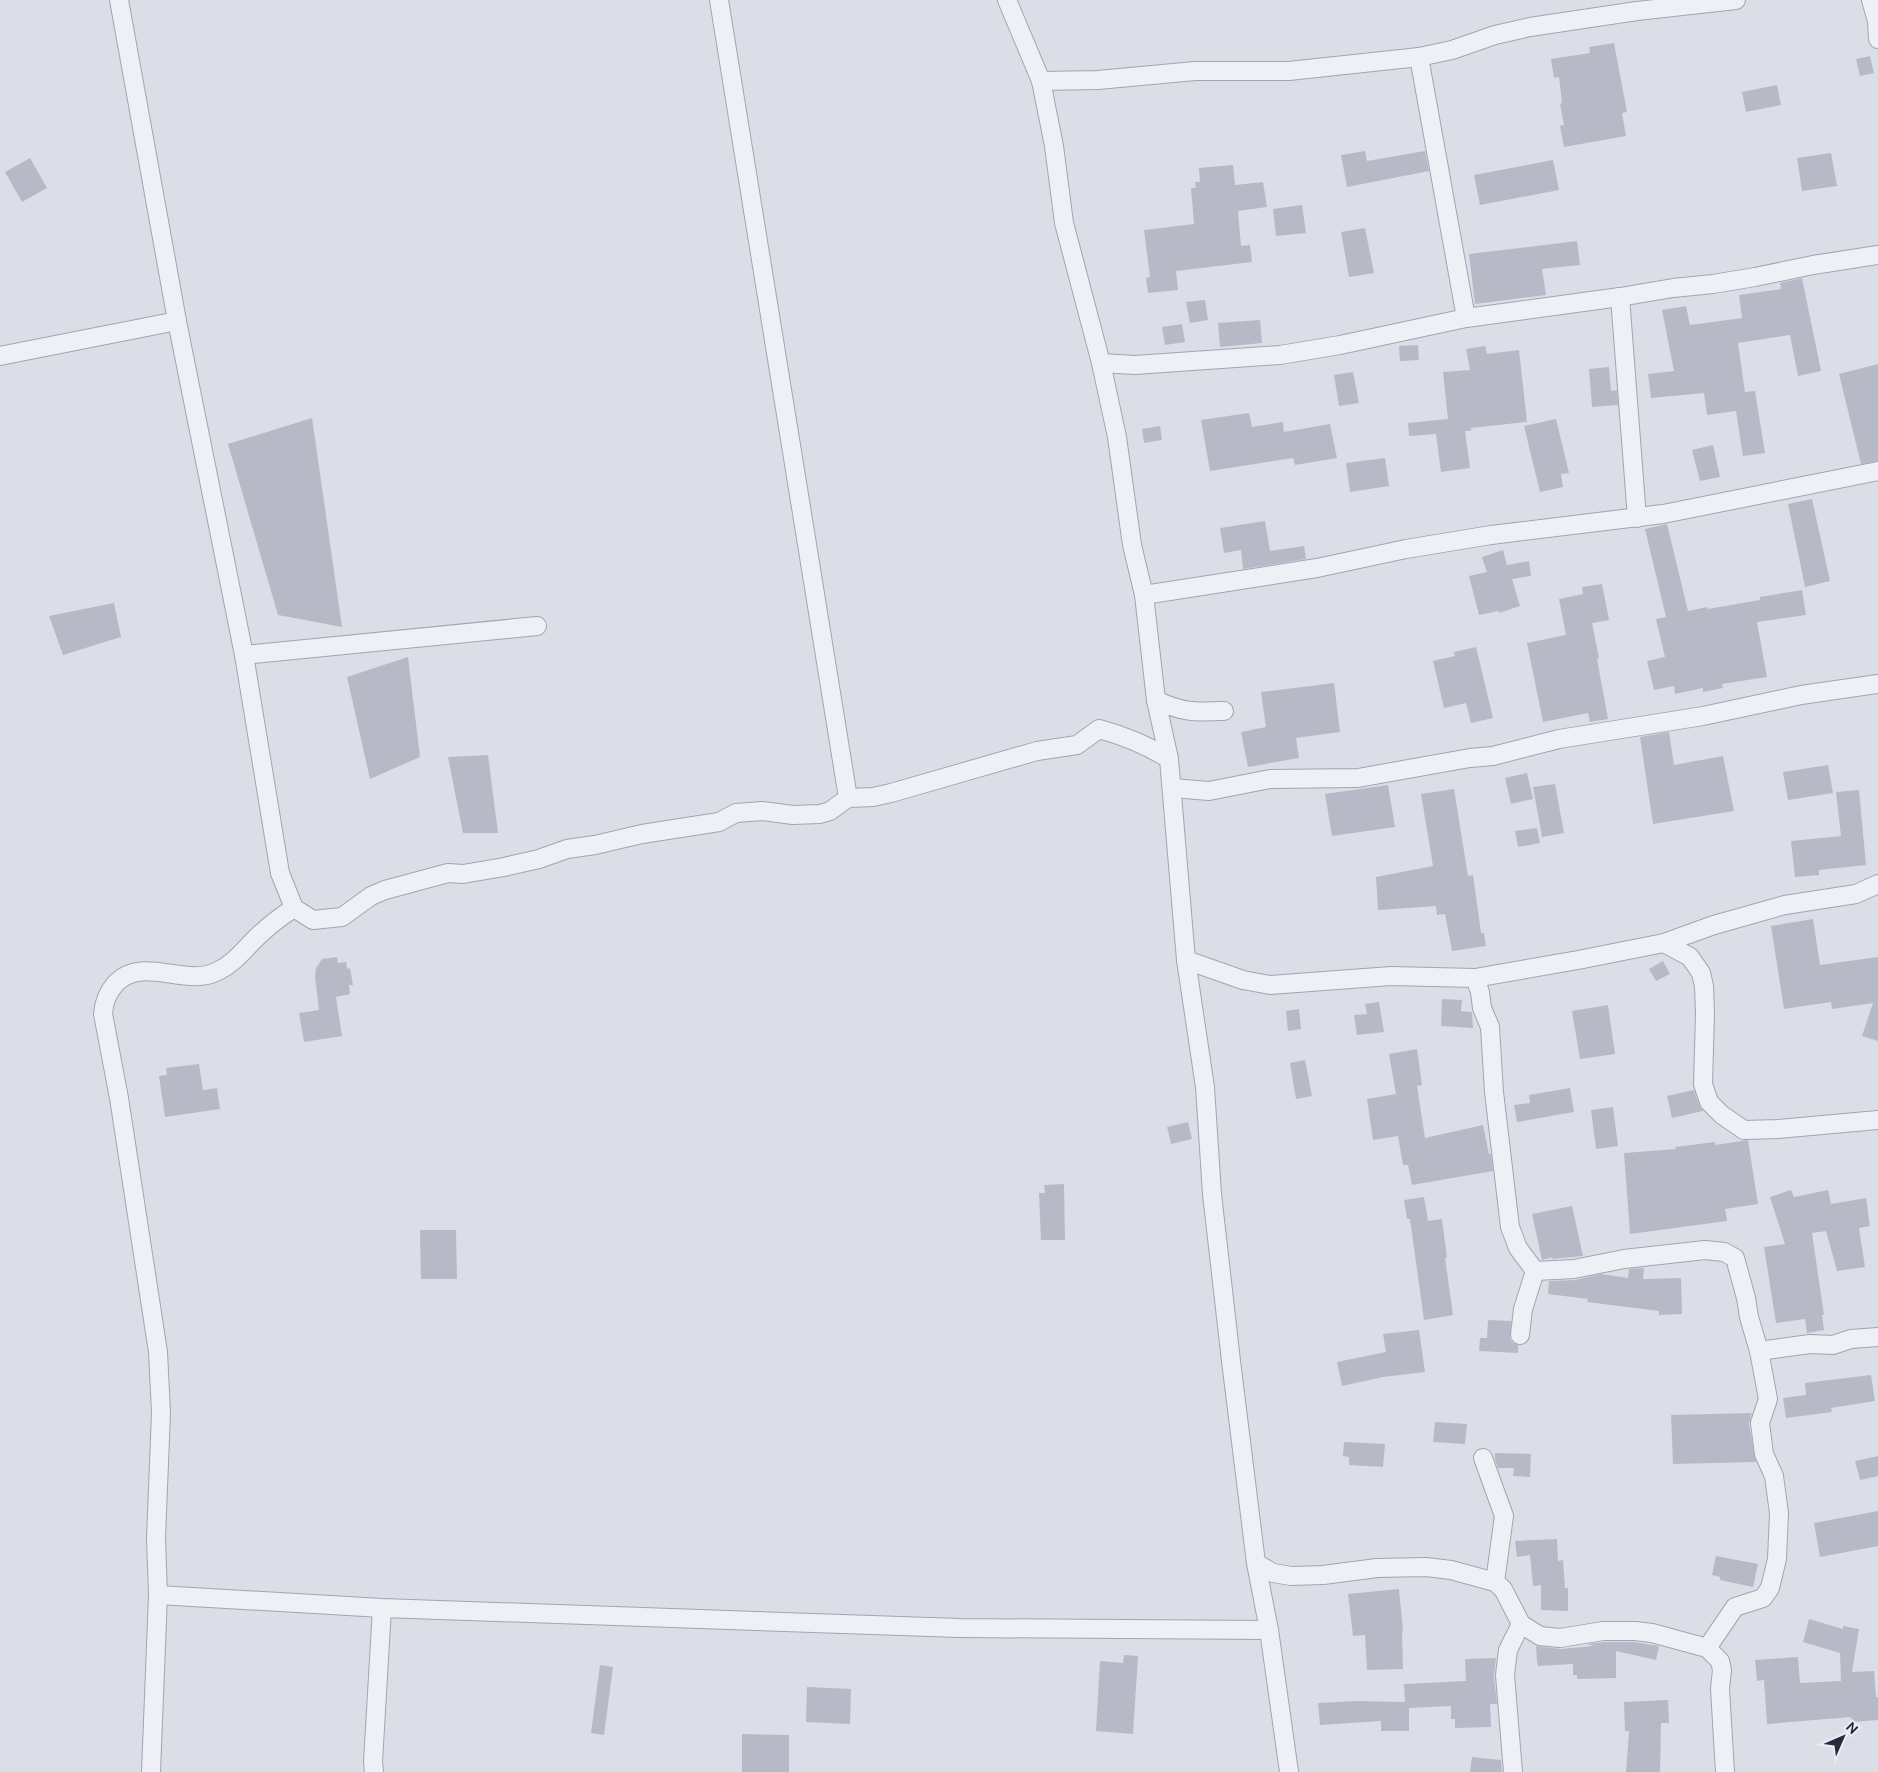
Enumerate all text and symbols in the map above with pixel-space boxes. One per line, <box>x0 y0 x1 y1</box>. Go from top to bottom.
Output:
north arrow <box>1818 1712 1868 1762</box>
text: N <box>1843 1718 1862 1737</box>

